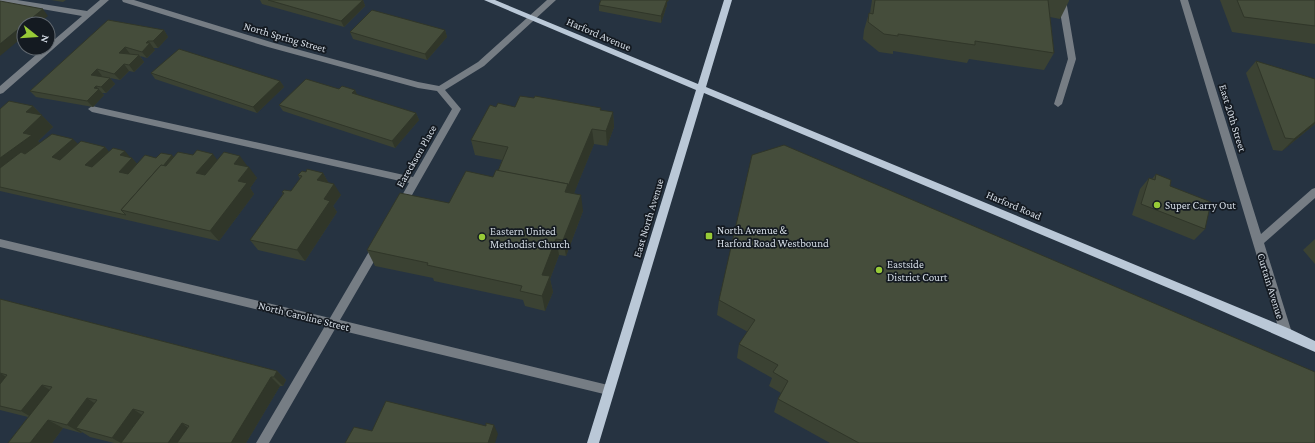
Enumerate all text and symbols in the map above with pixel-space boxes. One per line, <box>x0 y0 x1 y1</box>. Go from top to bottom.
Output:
street label: Harford Avenue <box>565 15 633 53</box>
north arrow <box>16 16 56 56</box>
street label: North Spring Street <box>242 20 328 56</box>
text: N <box>39 34 52 45</box>
street label: East 20th Street <box>1217 83 1249 154</box>
street label: Eareckson Place <box>393 123 439 189</box>
street label: East North Avenue <box>630 177 666 259</box>
street label: Harford Road <box>985 188 1044 222</box>
place label: Super Carry Out <box>1165 199 1236 212</box>
marker: Super Carry Out <box>1152 200 1162 210</box>
place label: North Avenue & Harford Road Westbound <box>717 224 829 249</box>
place label: Eastern United Methodist Church <box>490 225 570 250</box>
marker: North Avenue & Harford Road Westbound <box>704 231 714 241</box>
marker: Eastern United Methodist Church <box>477 232 487 242</box>
street label: Curtain Avenue <box>1255 252 1287 320</box>
place label: Eastside District Court <box>887 258 948 283</box>
marker: Eastside District Court <box>874 265 884 275</box>
street label: North Caroline Street <box>257 299 351 333</box>

